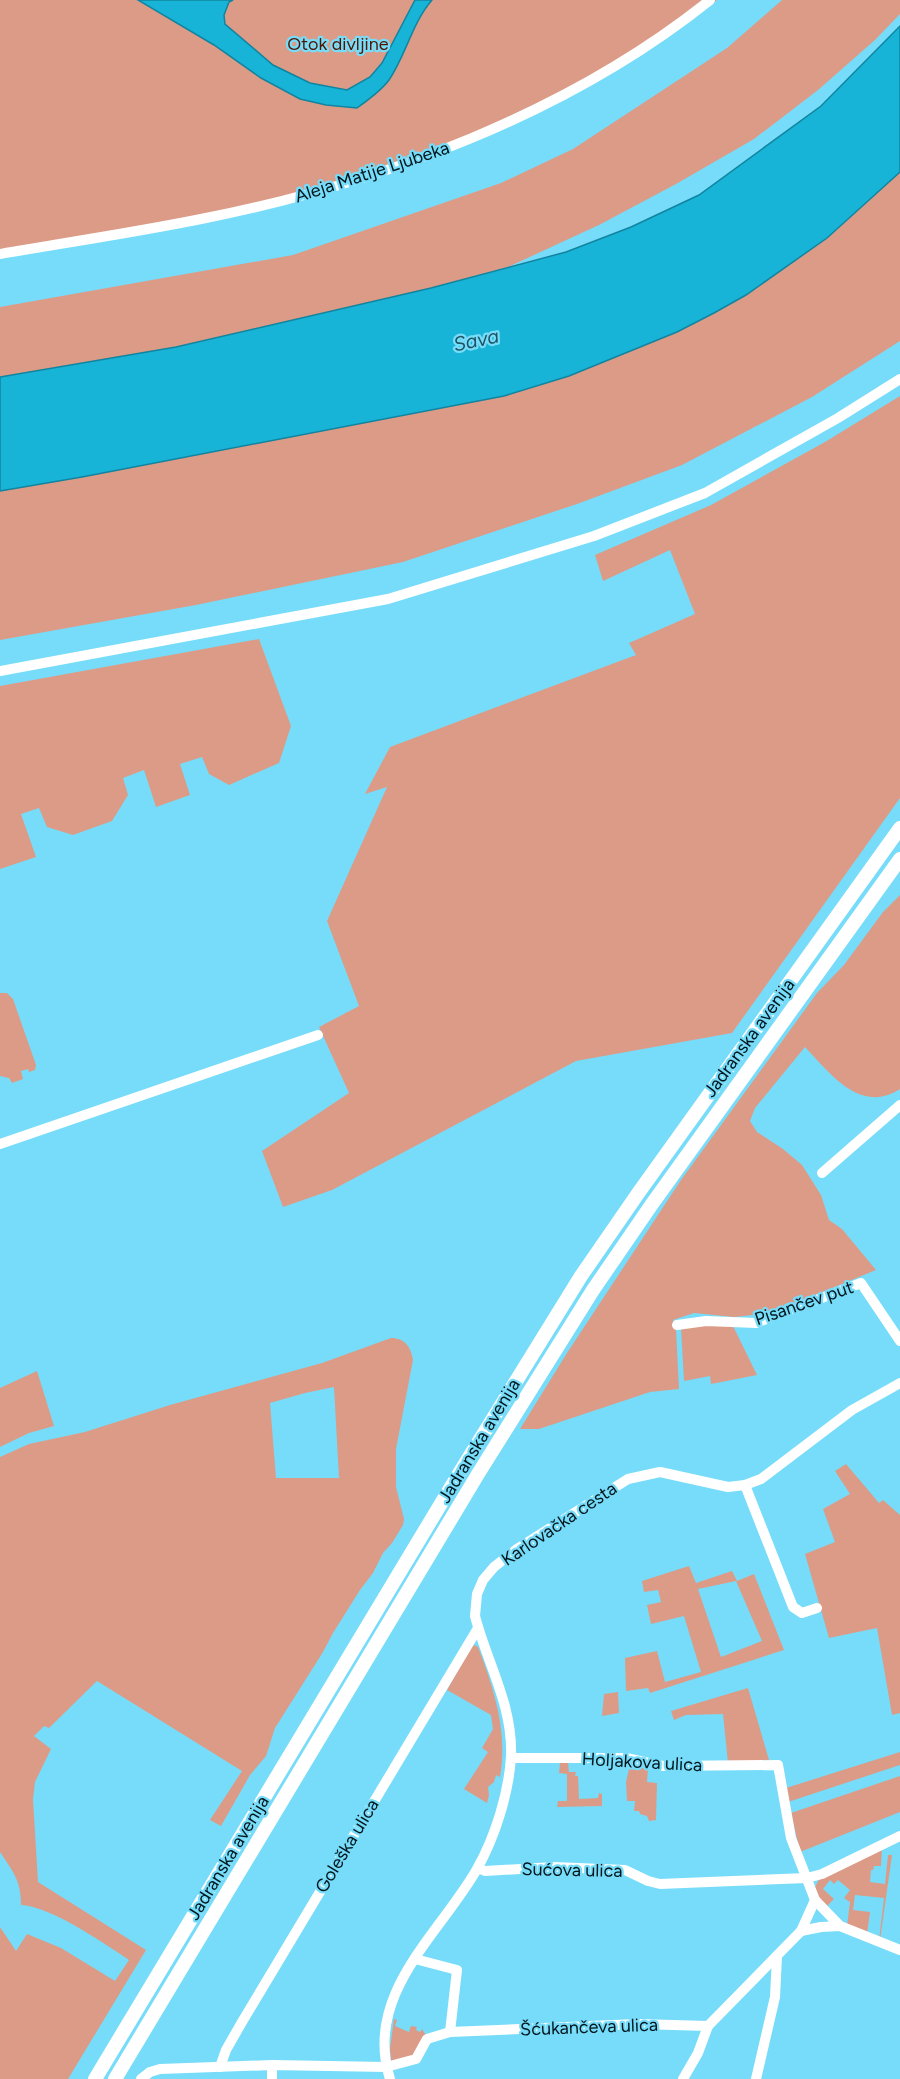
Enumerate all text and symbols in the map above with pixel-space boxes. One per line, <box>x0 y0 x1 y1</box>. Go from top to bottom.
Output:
park label: Otok divljine <box>287 33 389 55</box>
street label: Aleja Matije Ljubeka <box>292 137 452 207</box>
water label: Sava <box>451 323 501 357</box>
street label: Jadranska avenija <box>699 974 799 1102</box>
street label: Pisančev put <box>752 1276 856 1330</box>
street label: Jadranska avenija <box>433 1375 525 1507</box>
street label: Karlovačka cesta <box>497 1477 621 1571</box>
street label: Holjakova ulica <box>581 1748 703 1776</box>
street label: Jadranska avenija <box>182 1792 274 1924</box>
street label: Goleška ulica <box>310 1795 384 1897</box>
street label: Sućova ulica <box>521 1858 623 1882</box>
street label: Šćukančeva ulica <box>520 2014 658 2040</box>

